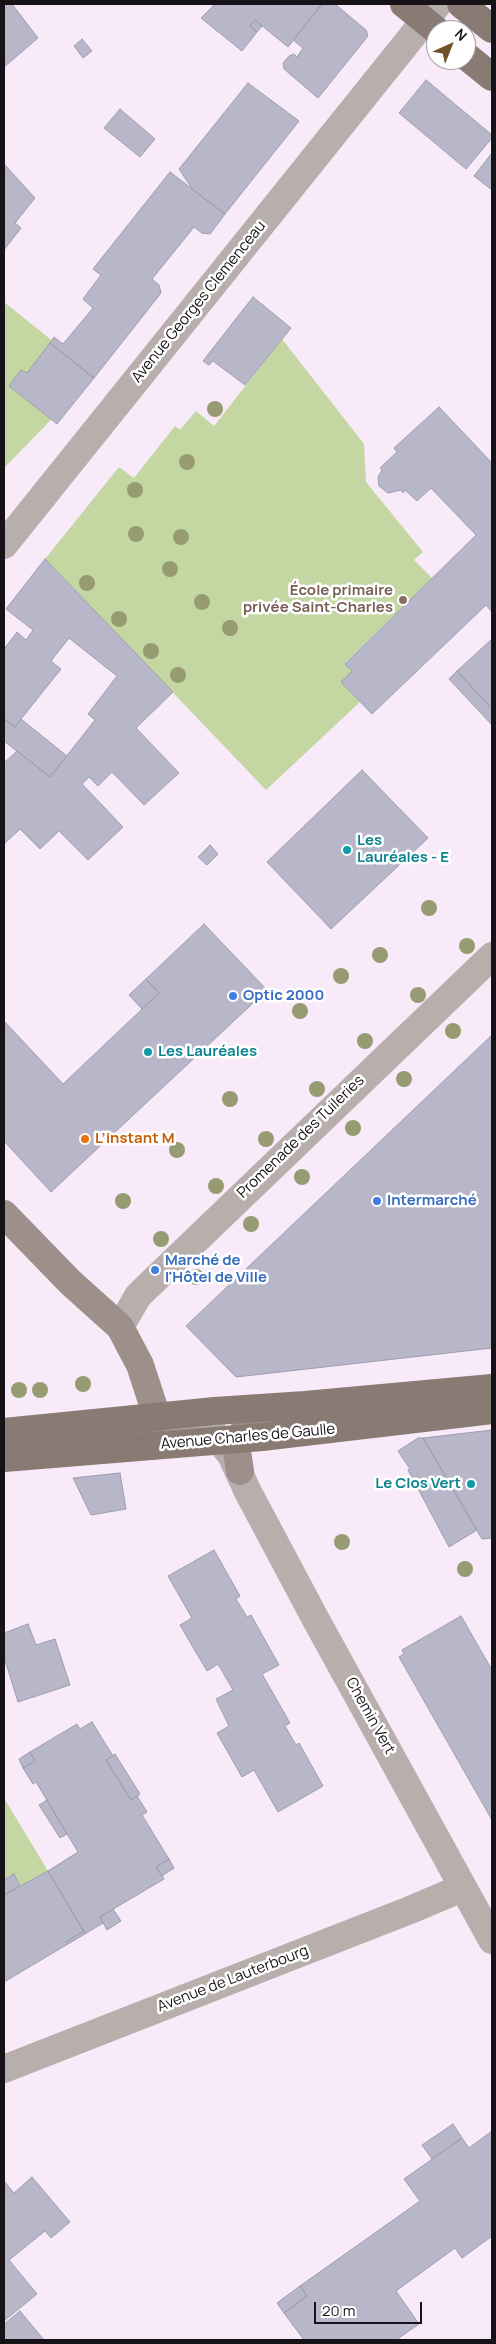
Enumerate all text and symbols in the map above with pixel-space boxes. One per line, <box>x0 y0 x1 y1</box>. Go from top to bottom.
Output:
north arrow <box>426 20 476 70</box>
text: N <box>451 24 471 45</box>
street label: Avenue Georges Clemenceau <box>128 217 270 387</box>
place label: École primaire privée Saint-Charles <box>243 582 393 617</box>
marker: École primaire privée Saint-Charles <box>397 594 409 606</box>
place label: Les Lauréales - E <box>357 832 449 867</box>
marker: Les Lauréales - E <box>341 844 353 856</box>
place label: Optic 2000 <box>243 987 324 1005</box>
marker: Optic 2000 <box>227 990 239 1002</box>
place label: Les Lauréales <box>158 1043 257 1061</box>
marker: Les Lauréales <box>142 1046 154 1058</box>
street label: Promenade des Tuileries <box>234 1072 368 1202</box>
place label: L’instant M <box>95 1130 174 1148</box>
marker: L’instant M <box>79 1133 91 1145</box>
place label: Intermarché <box>387 1192 477 1210</box>
marker: Intermarché <box>371 1195 383 1207</box>
place label: Marché de l'Hôtel de Ville <box>165 1252 267 1287</box>
marker: Marché de l'Hôtel de Ville <box>149 1264 161 1276</box>
street label: Avenue Charles de Gaulle <box>160 1420 336 1454</box>
place label: Le Clos Vert <box>375 1475 461 1493</box>
marker: Le Clos Vert <box>465 1478 477 1490</box>
street label: Chemin Vert <box>342 1675 398 1757</box>
street label: Avenue de Lauterbourg <box>155 1942 311 2016</box>
scale bar <box>316 2292 424 2324</box>
text: 20 m <box>322 2300 355 2321</box>

